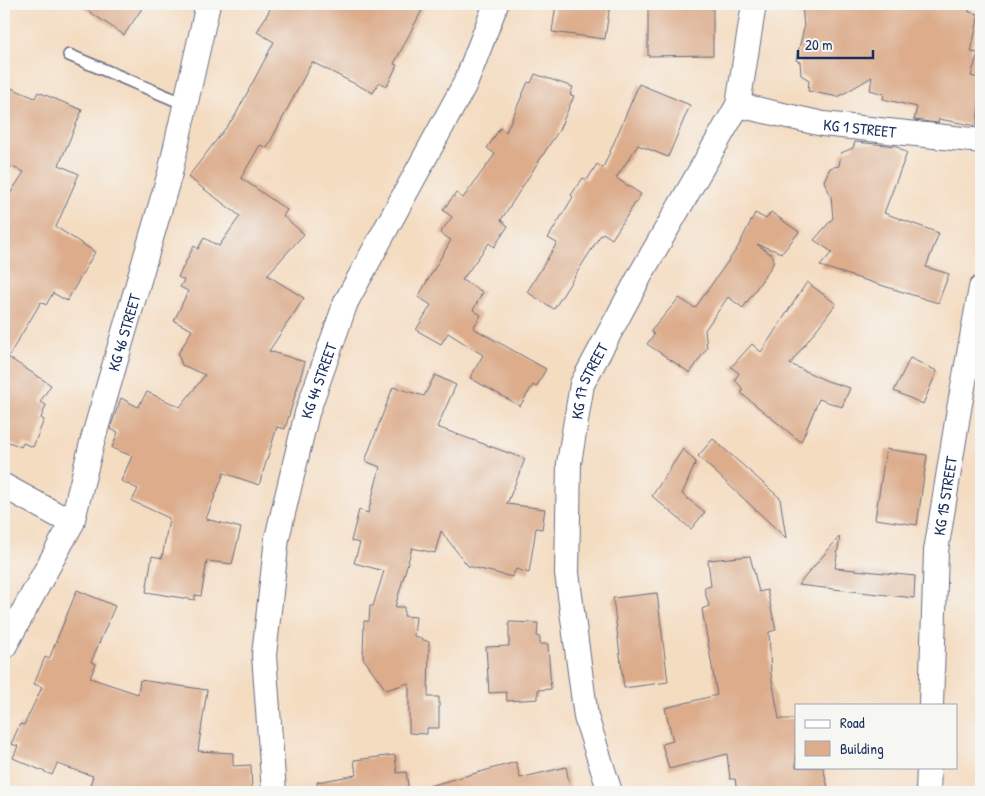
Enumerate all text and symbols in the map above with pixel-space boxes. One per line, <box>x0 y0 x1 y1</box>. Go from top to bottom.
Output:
scale bar <box>798 28 872 60</box>
text: 20 m <box>805 34 832 55</box>
street label: KG 1 STREET <box>822 113 898 143</box>
street label: KG 46 STREET <box>102 291 146 374</box>
street label: KG 17 STREET <box>565 338 613 421</box>
street label: KG 44 STREET <box>295 339 342 421</box>
street label: KG 15 STREET <box>928 454 962 537</box>
legend <box>795 704 958 768</box>
text: Road <box>840 712 865 733</box>
text: Building <box>840 738 884 759</box>

